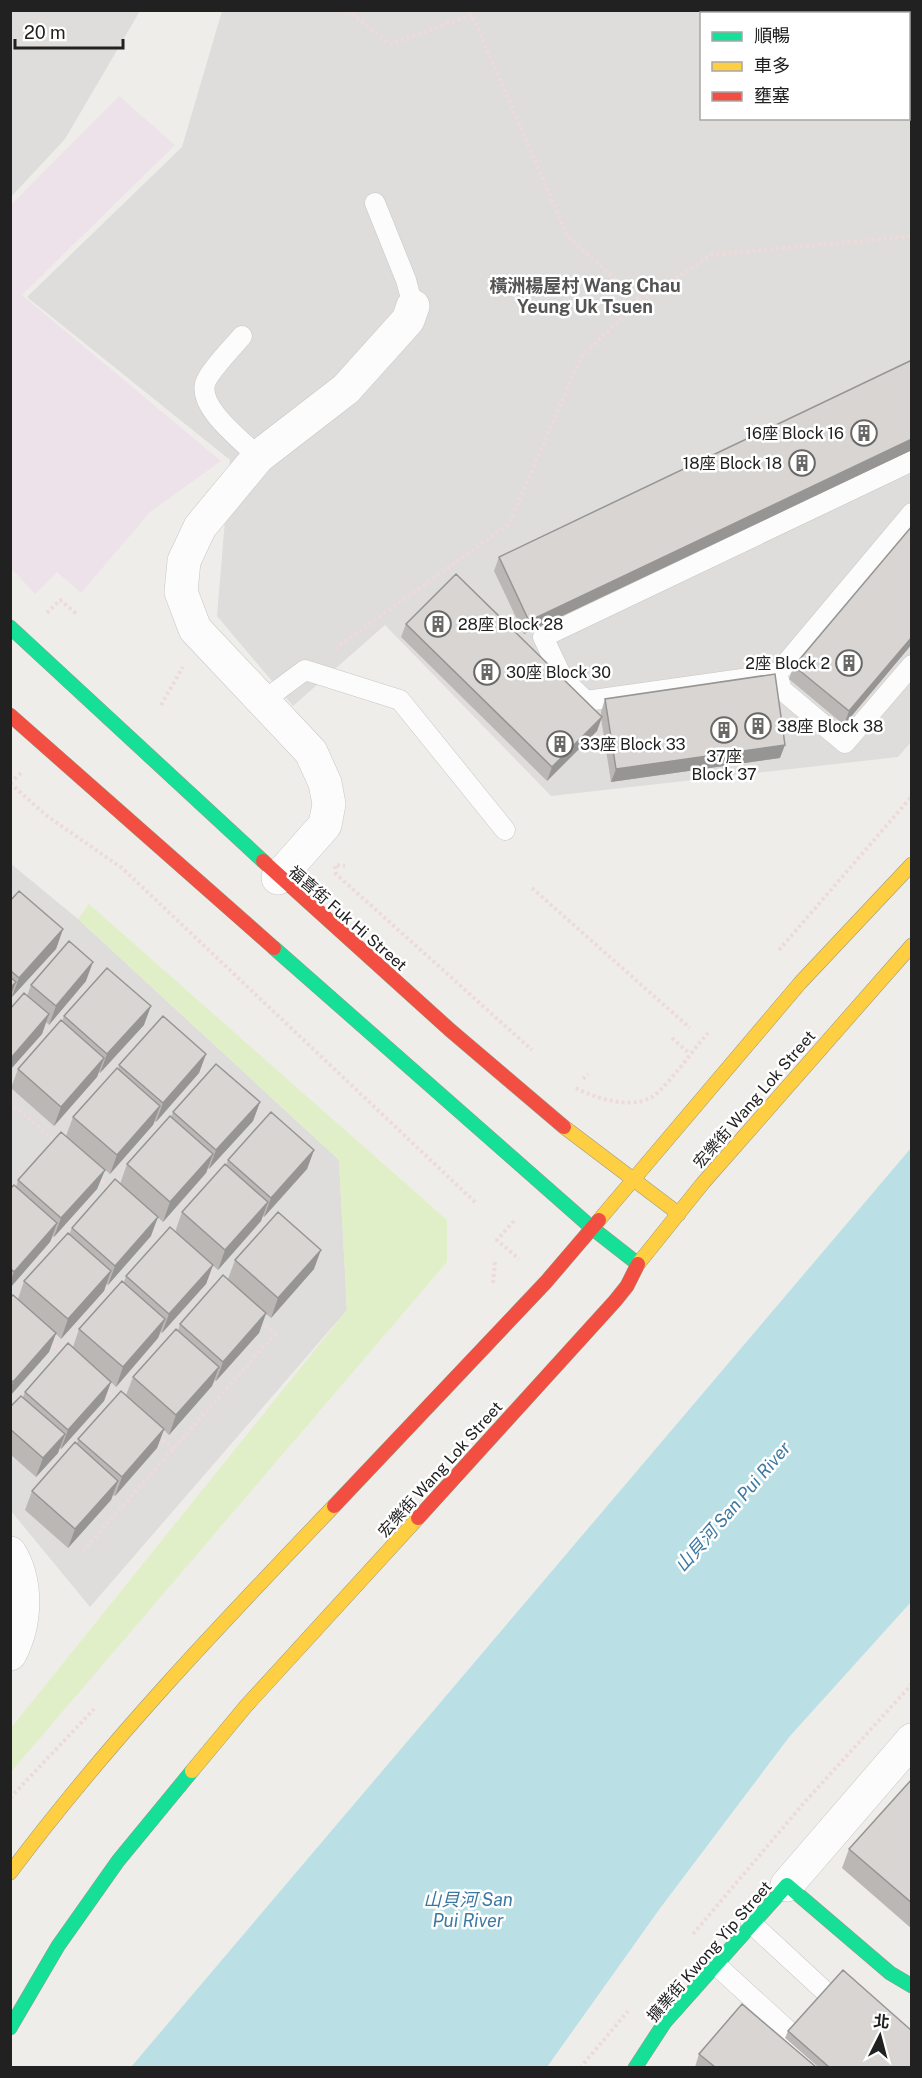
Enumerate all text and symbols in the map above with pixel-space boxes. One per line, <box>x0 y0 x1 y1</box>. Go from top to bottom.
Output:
scale bar <box>15 12 123 50</box>
legend <box>700 12 910 120</box>
text: 20 m <box>24 22 66 43</box>
text: 順暢 <box>754 25 790 46</box>
text: 車多 <box>754 55 790 76</box>
text: 壅塞 <box>754 85 790 106</box>
district label: 橫洲楊屋村 Wang Chau Yeung Uk Tsuen <box>489 275 681 317</box>
building icon: 16座 Block 16 <box>849 418 879 448</box>
place label: 16座 Block 16 <box>745 424 844 443</box>
building icon: 18座 Block 18 <box>787 448 817 478</box>
place label: 18座 Block 18 <box>683 454 782 473</box>
building icon: 28座 Block 28 <box>423 609 453 639</box>
place label: 28座 Block 28 <box>458 615 563 634</box>
building icon: 2座 Block 2 <box>834 648 864 678</box>
place label: 2座 Block 2 <box>745 654 830 673</box>
building icon: 30座 Block 30 <box>472 657 502 687</box>
place label: 30座 Block 30 <box>506 663 611 682</box>
building icon: 38座 Block 38 <box>743 711 773 741</box>
building icon: 37座 Block 37 <box>709 715 739 745</box>
place label: 38座 Block 38 <box>777 717 883 736</box>
building icon: 33座 Block 33 <box>545 729 575 759</box>
place label: 33座 Block 33 <box>580 735 686 754</box>
place label: 37座 Block 37 <box>691 747 757 784</box>
street label: 福喜街 Fuk Hi Street <box>285 862 411 975</box>
street label: 宏樂街 Wang Lok Street <box>689 1027 819 1172</box>
street label: 宏樂街 Wang Lok Street <box>374 1398 506 1541</box>
water label: 山貝河 San Pui River <box>671 1437 795 1576</box>
street label: 擴業街 Kwong Yip Street <box>643 1877 776 2026</box>
water label: 山貝河 San Pui River <box>423 1889 513 1931</box>
north arrow <box>850 2006 910 2066</box>
text: 北 <box>873 2011 890 2032</box>

